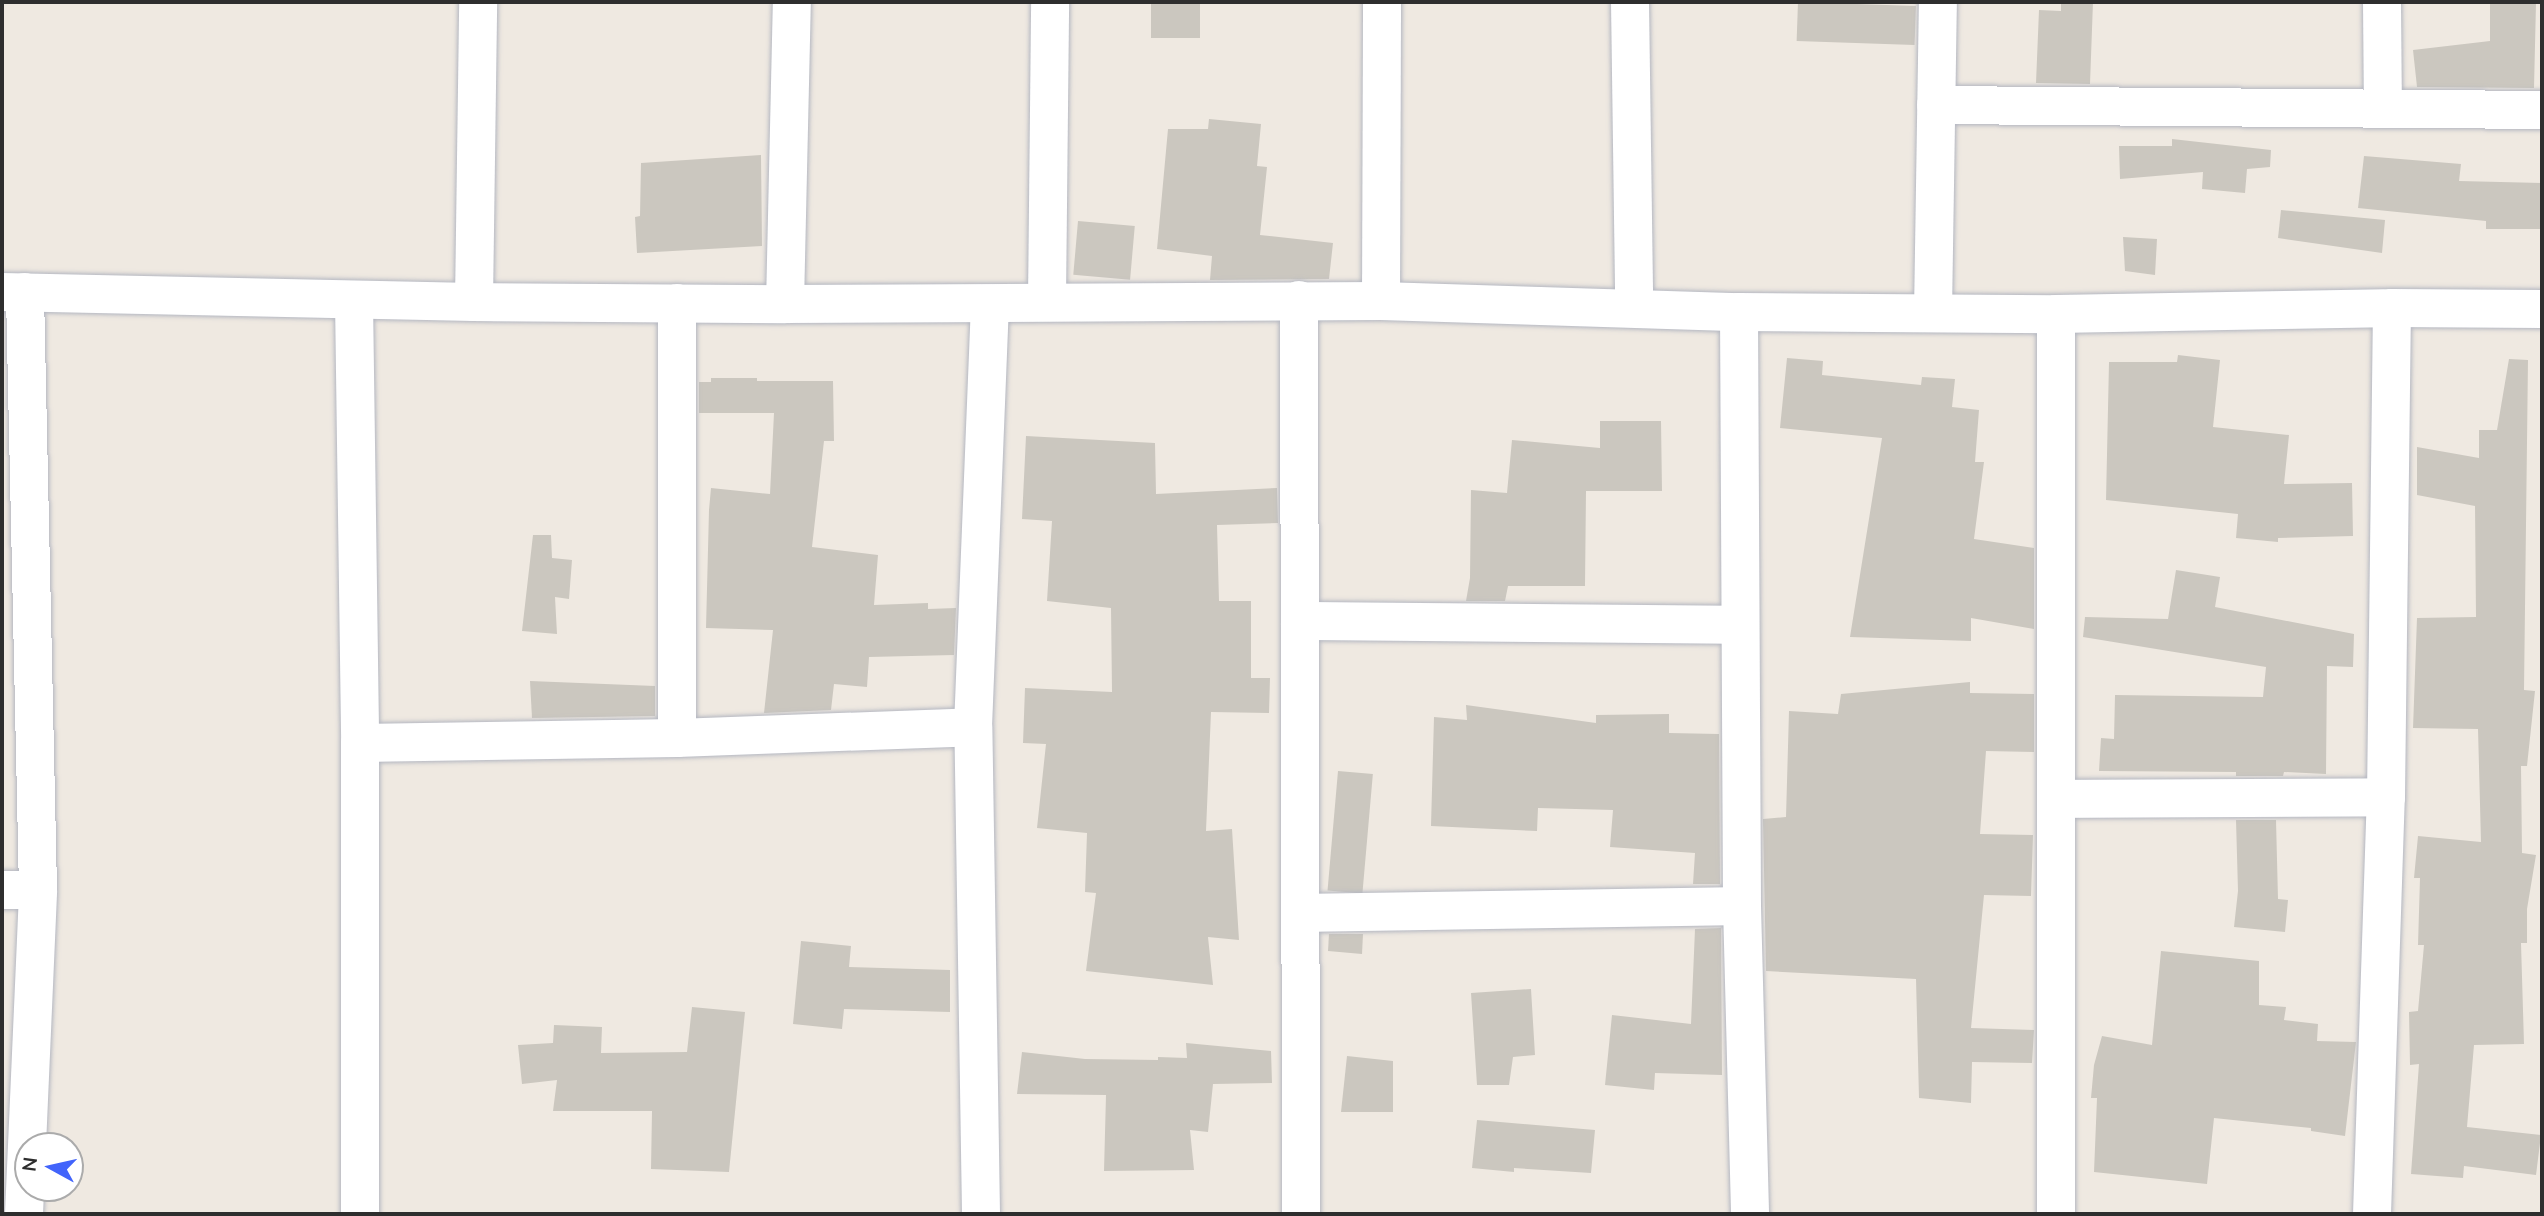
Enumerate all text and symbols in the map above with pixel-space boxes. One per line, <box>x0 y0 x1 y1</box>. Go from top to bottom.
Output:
north arrow <box>14 1132 84 1202</box>
text: N <box>16 1156 44 1173</box>

